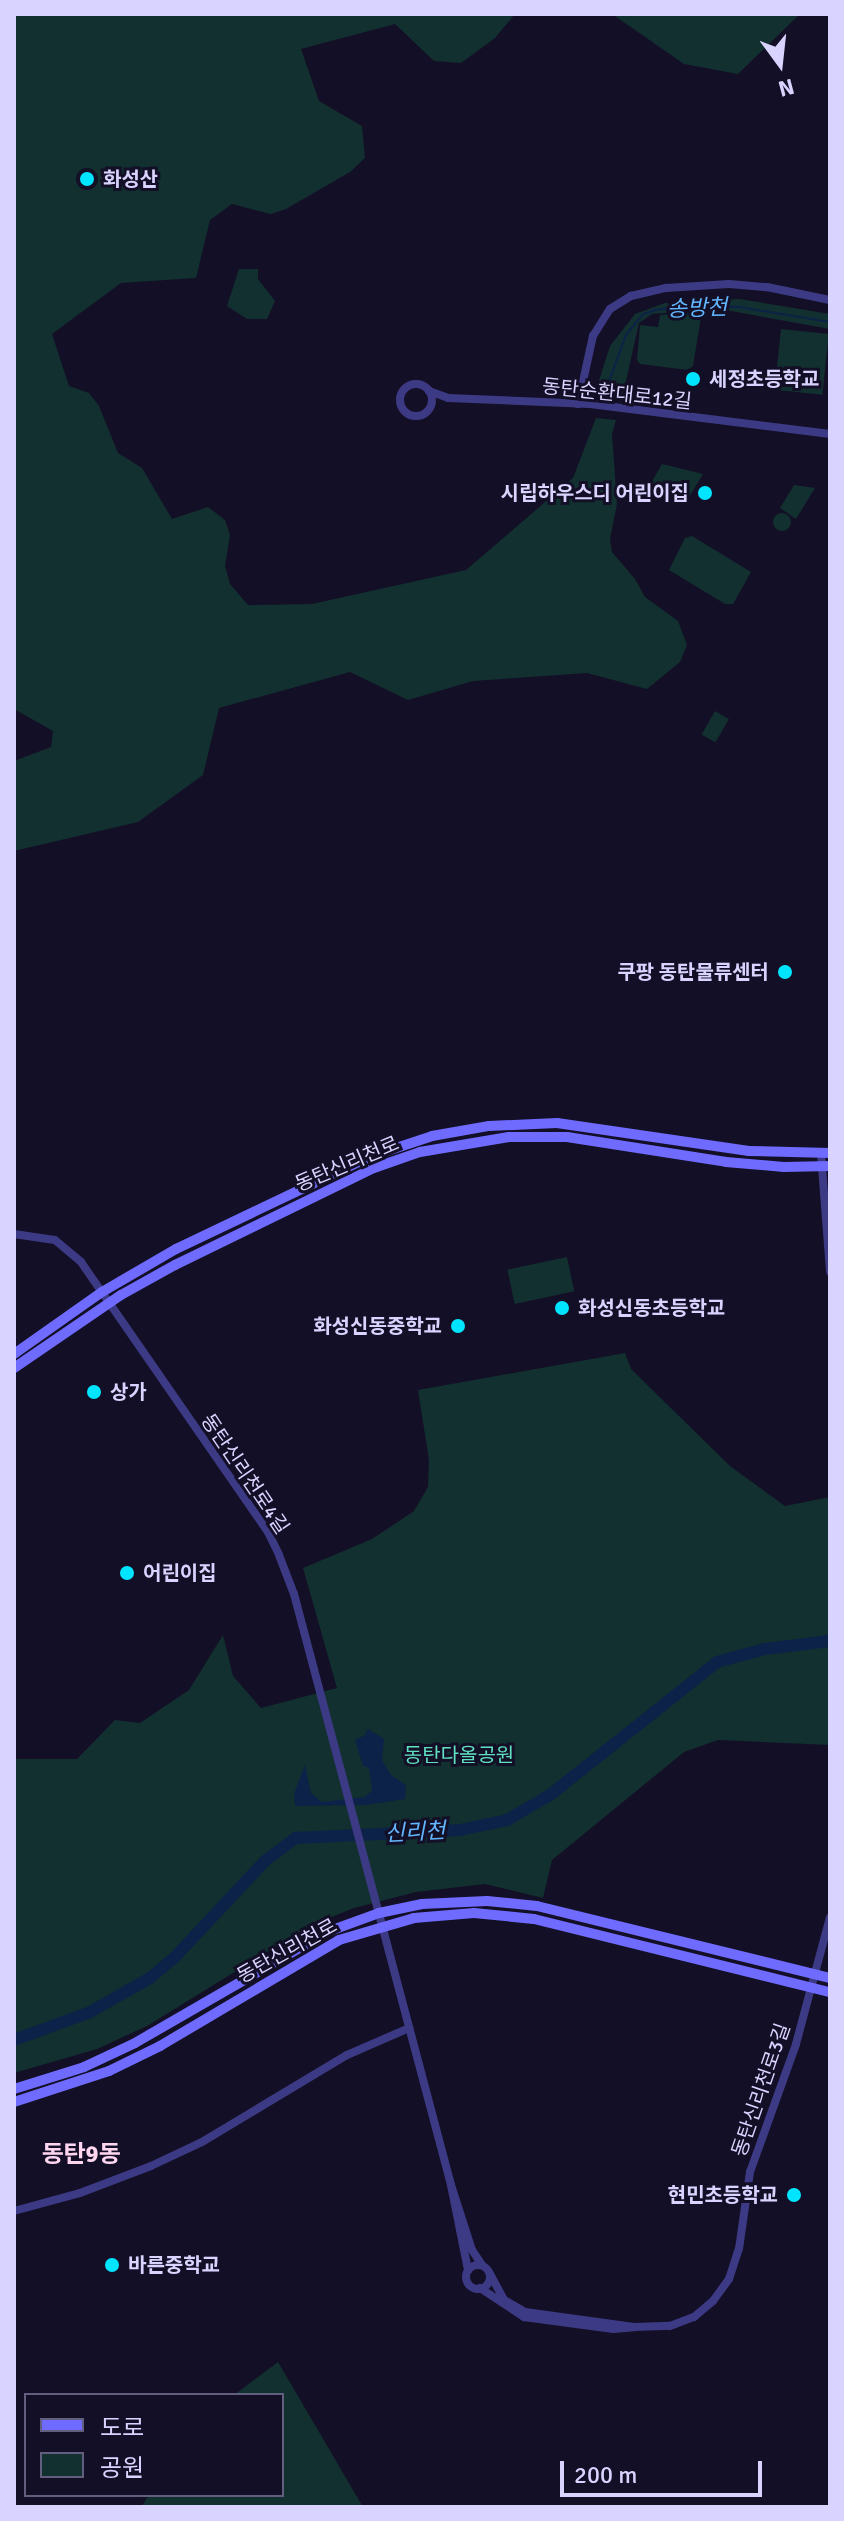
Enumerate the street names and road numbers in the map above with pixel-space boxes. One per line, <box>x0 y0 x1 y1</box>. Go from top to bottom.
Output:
street label: 동탄순환대로12길 <box>541 374 693 414</box>
street label: 동탄신리천로 <box>291 1131 403 1197</box>
street label: 동탄신리천로4길 <box>196 1409 294 1539</box>
street label: 동탄신리천로 <box>233 1914 341 1988</box>
street label: 동탄신리천로3길 <box>727 2020 795 2160</box>

